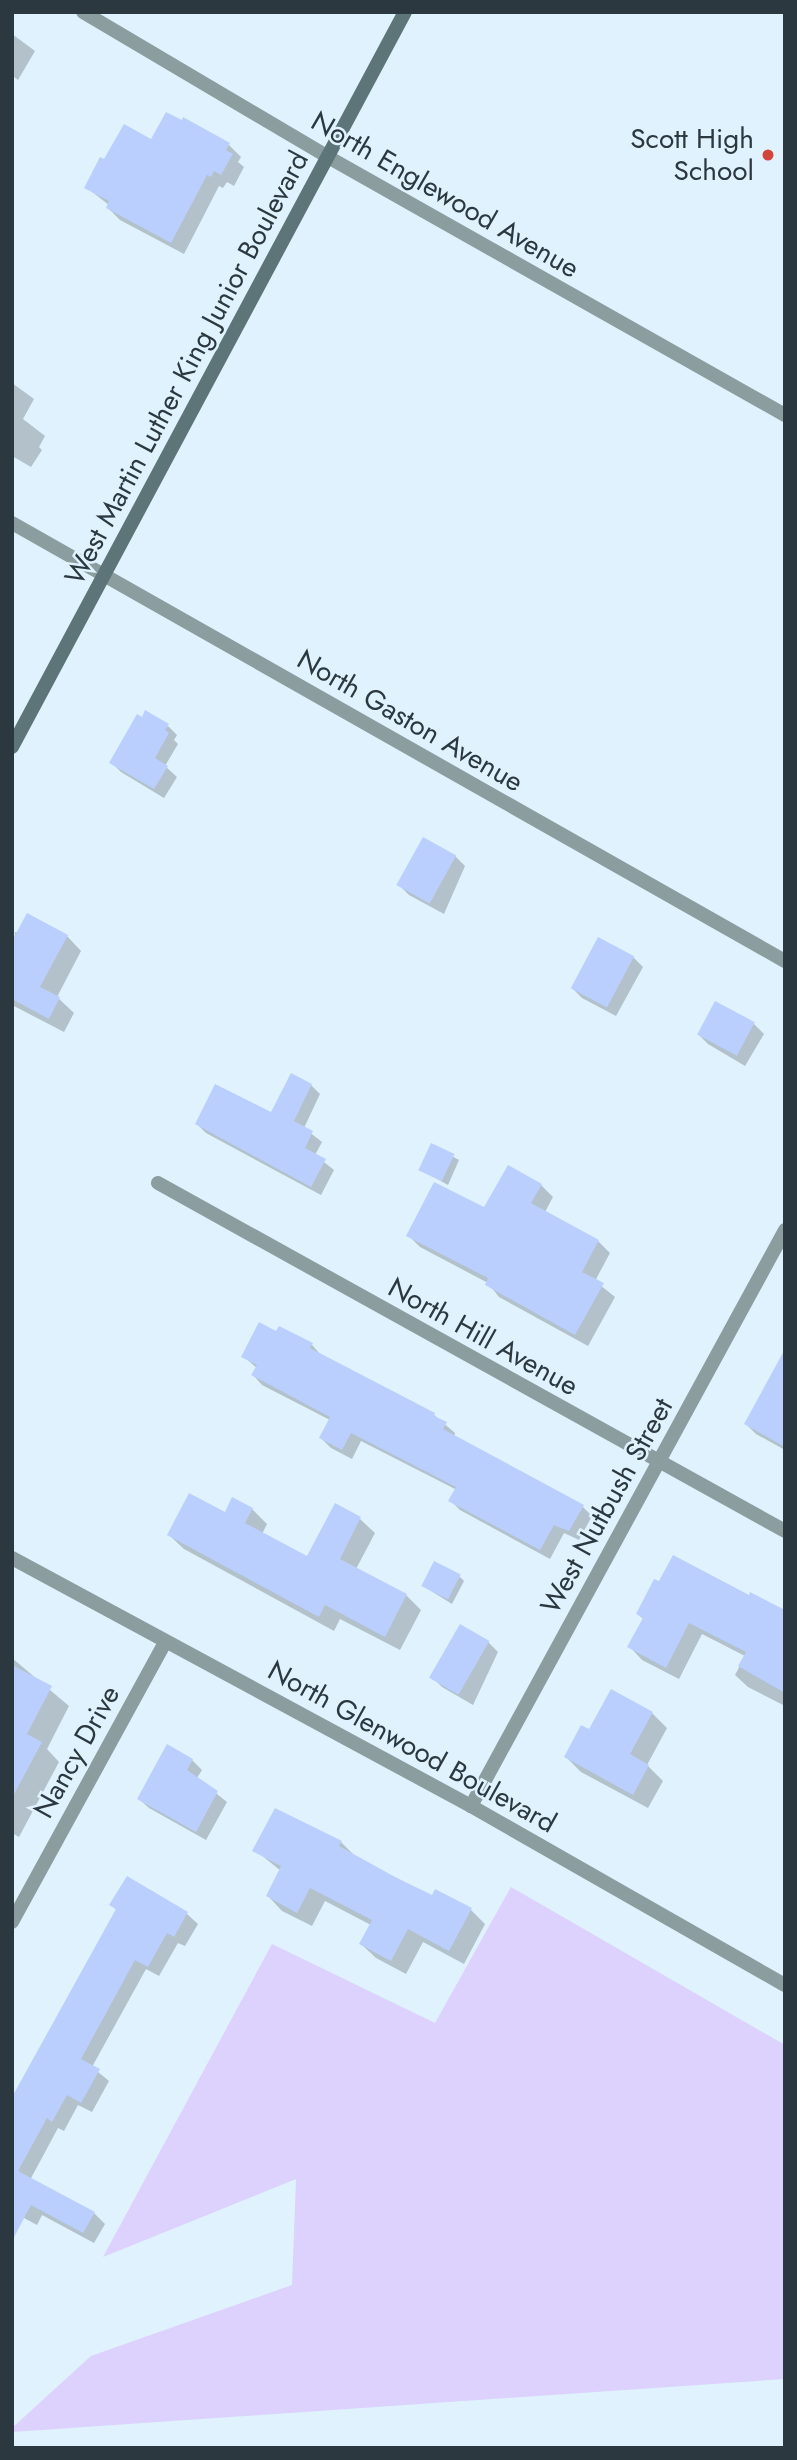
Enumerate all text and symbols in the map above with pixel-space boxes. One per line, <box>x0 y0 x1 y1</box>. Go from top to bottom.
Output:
street label: North Englewood Avenue <box>305 105 585 285</box>
place label: Scott High School <box>630 122 754 188</box>
street label: West Martin Luther King Junior Boulevard <box>58 146 316 590</box>
marker: Scott High School <box>760 147 776 163</box>
street label: North Gaston Avenue <box>291 643 529 799</box>
street label: North Hill Avenue <box>382 1271 584 1403</box>
street label: West Nutbush Street <box>534 1392 680 1620</box>
street label: North Glenwood Boulevard <box>262 1654 562 1840</box>
street label: Nancy Drive <box>27 1680 127 1824</box>

